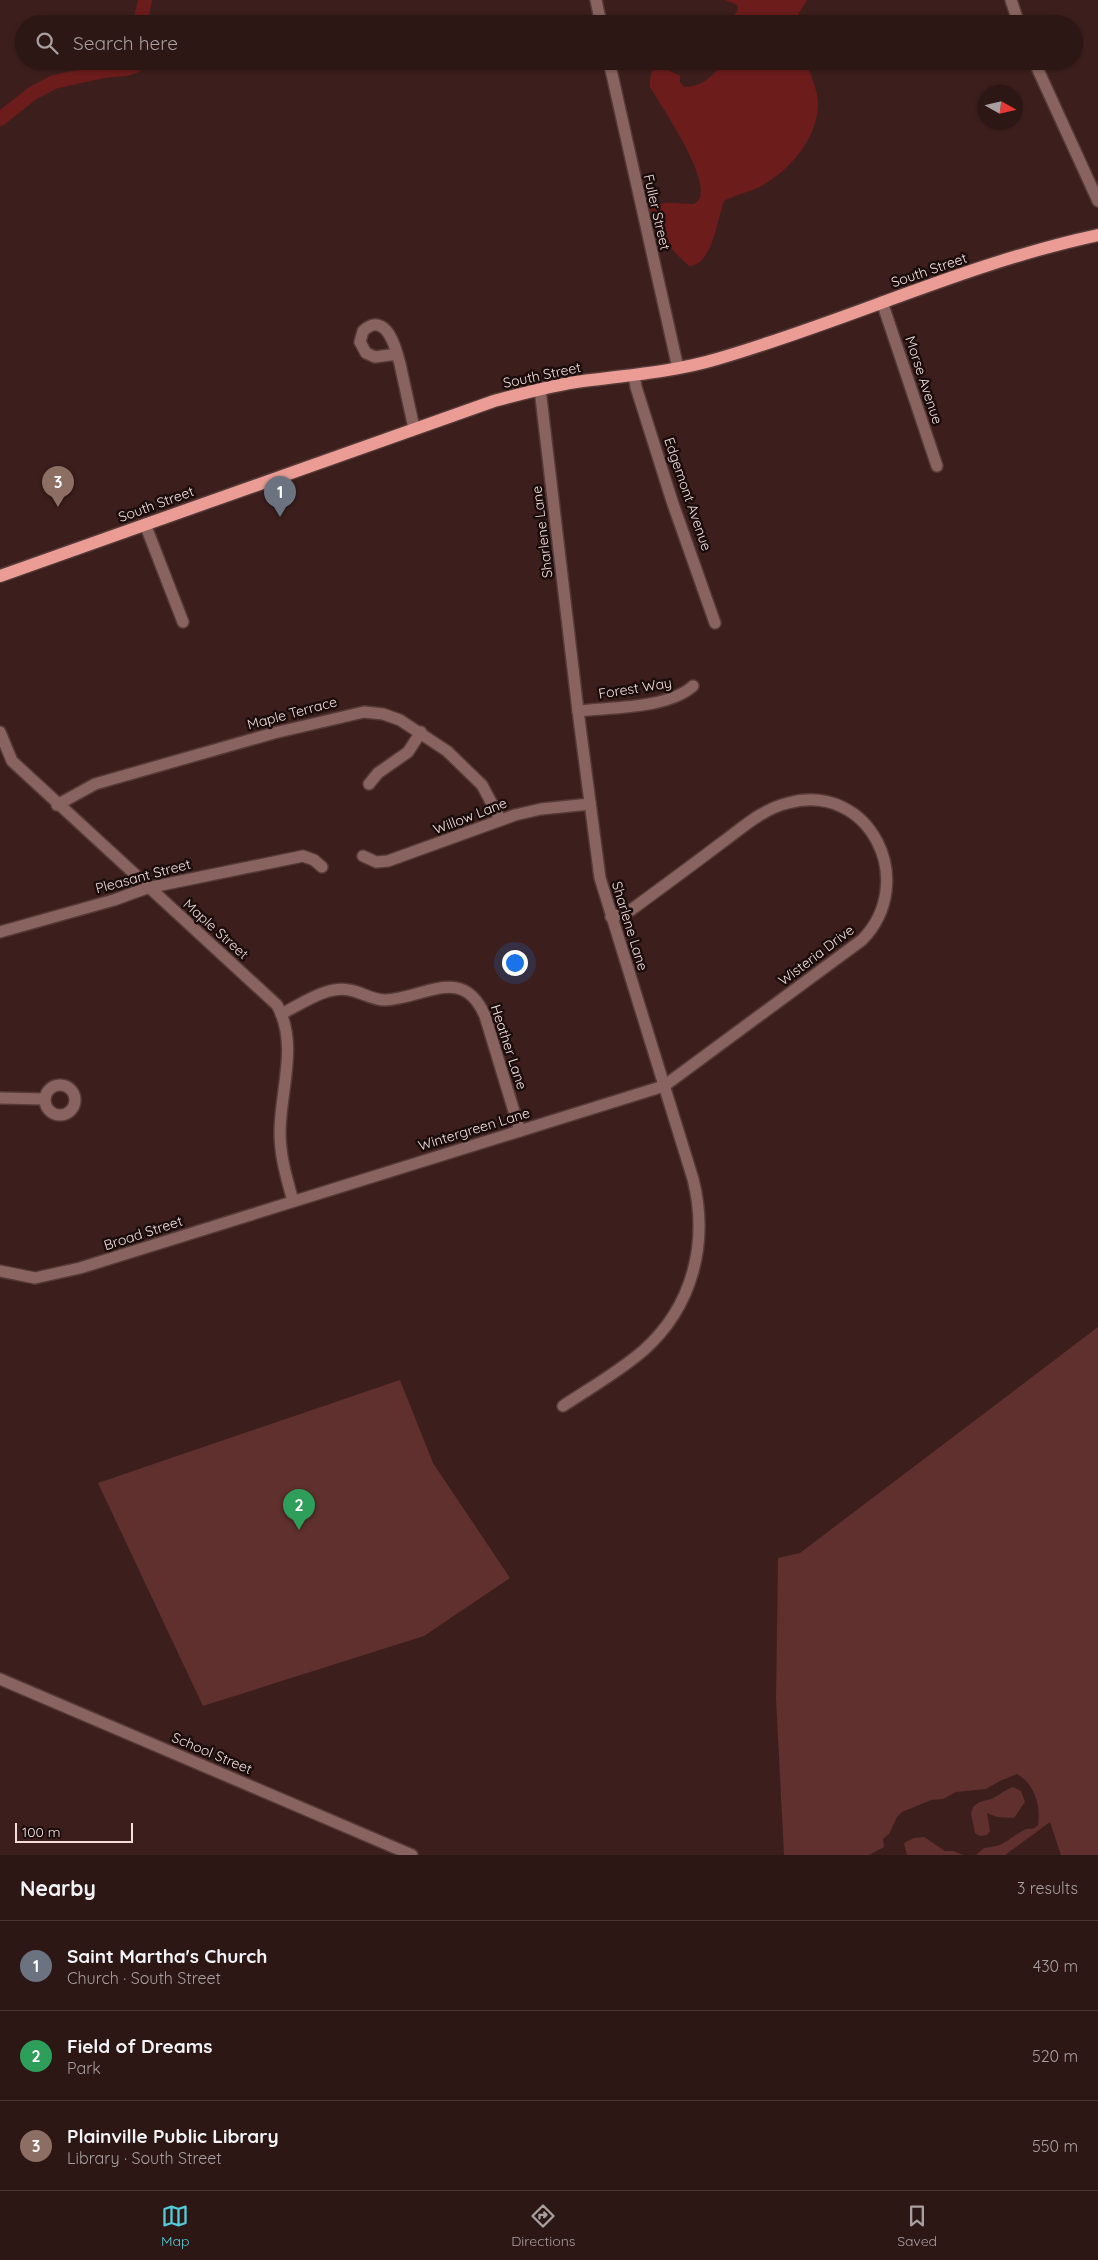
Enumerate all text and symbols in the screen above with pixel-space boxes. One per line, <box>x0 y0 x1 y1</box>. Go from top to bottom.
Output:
search box <box>15 15 1083 70</box>
icon: search <box>33 29 61 57</box>
text: Search here <box>73 31 178 55</box>
north arrow <box>978 85 1023 130</box>
street label: Fuller Street <box>640 172 675 252</box>
street label: South Street <box>889 249 970 291</box>
street label: Morse Avenue <box>901 334 947 426</box>
street label: South Street <box>501 358 583 392</box>
street label: Edgemont Avenue <box>660 435 716 553</box>
pin: 3 <box>42 466 74 507</box>
pin: 1 <box>264 476 296 517</box>
street label: South Street <box>116 482 196 526</box>
street label: Sharlene Lane <box>527 485 557 579</box>
street label: Forest Way <box>597 673 673 703</box>
street label: Maple Terrace <box>245 692 339 734</box>
street label: Willow Lane <box>431 794 510 838</box>
street label: Pleasant Street <box>93 855 193 897</box>
street label: Sharlene Lane <box>608 879 652 973</box>
street label: Maple Street <box>180 895 253 963</box>
street label: Wisteria Drive <box>775 921 857 989</box>
your location <box>502 950 528 976</box>
street label: Heather Lane <box>487 1002 531 1092</box>
street label: Wintergreen Lane <box>416 1103 532 1155</box>
street label: Broad Street <box>101 1212 185 1254</box>
pin: 2 <box>283 1489 315 1530</box>
street label: School Street <box>169 1728 255 1778</box>
scale bar <box>15 1820 132 1843</box>
text: 100 m <box>22 1823 60 1841</box>
text: Nearby <box>20 1875 96 1901</box>
text: 3 results <box>1017 1878 1078 1898</box>
text: Saint Martha's Church <box>67 1944 267 1968</box>
text: 1 <box>33 1956 39 1976</box>
text: 430 m <box>1033 1956 1078 1976</box>
text: Church · South Street <box>67 1968 221 1988</box>
text: Field of Dreams <box>67 2034 212 2058</box>
text: 2 <box>31 2046 41 2066</box>
text: 520 m <box>1032 2046 1078 2066</box>
text: Park <box>67 2058 101 2078</box>
text: Plainville Public Library <box>67 2124 279 2148</box>
text: 3 <box>32 2136 40 2156</box>
text: 550 m <box>1032 2136 1078 2156</box>
text: Library · South Street <box>67 2148 222 2168</box>
tab: Map <box>161 2202 189 2250</box>
tab: Directions <box>511 2202 575 2250</box>
tab: Saved <box>897 2202 937 2250</box>

